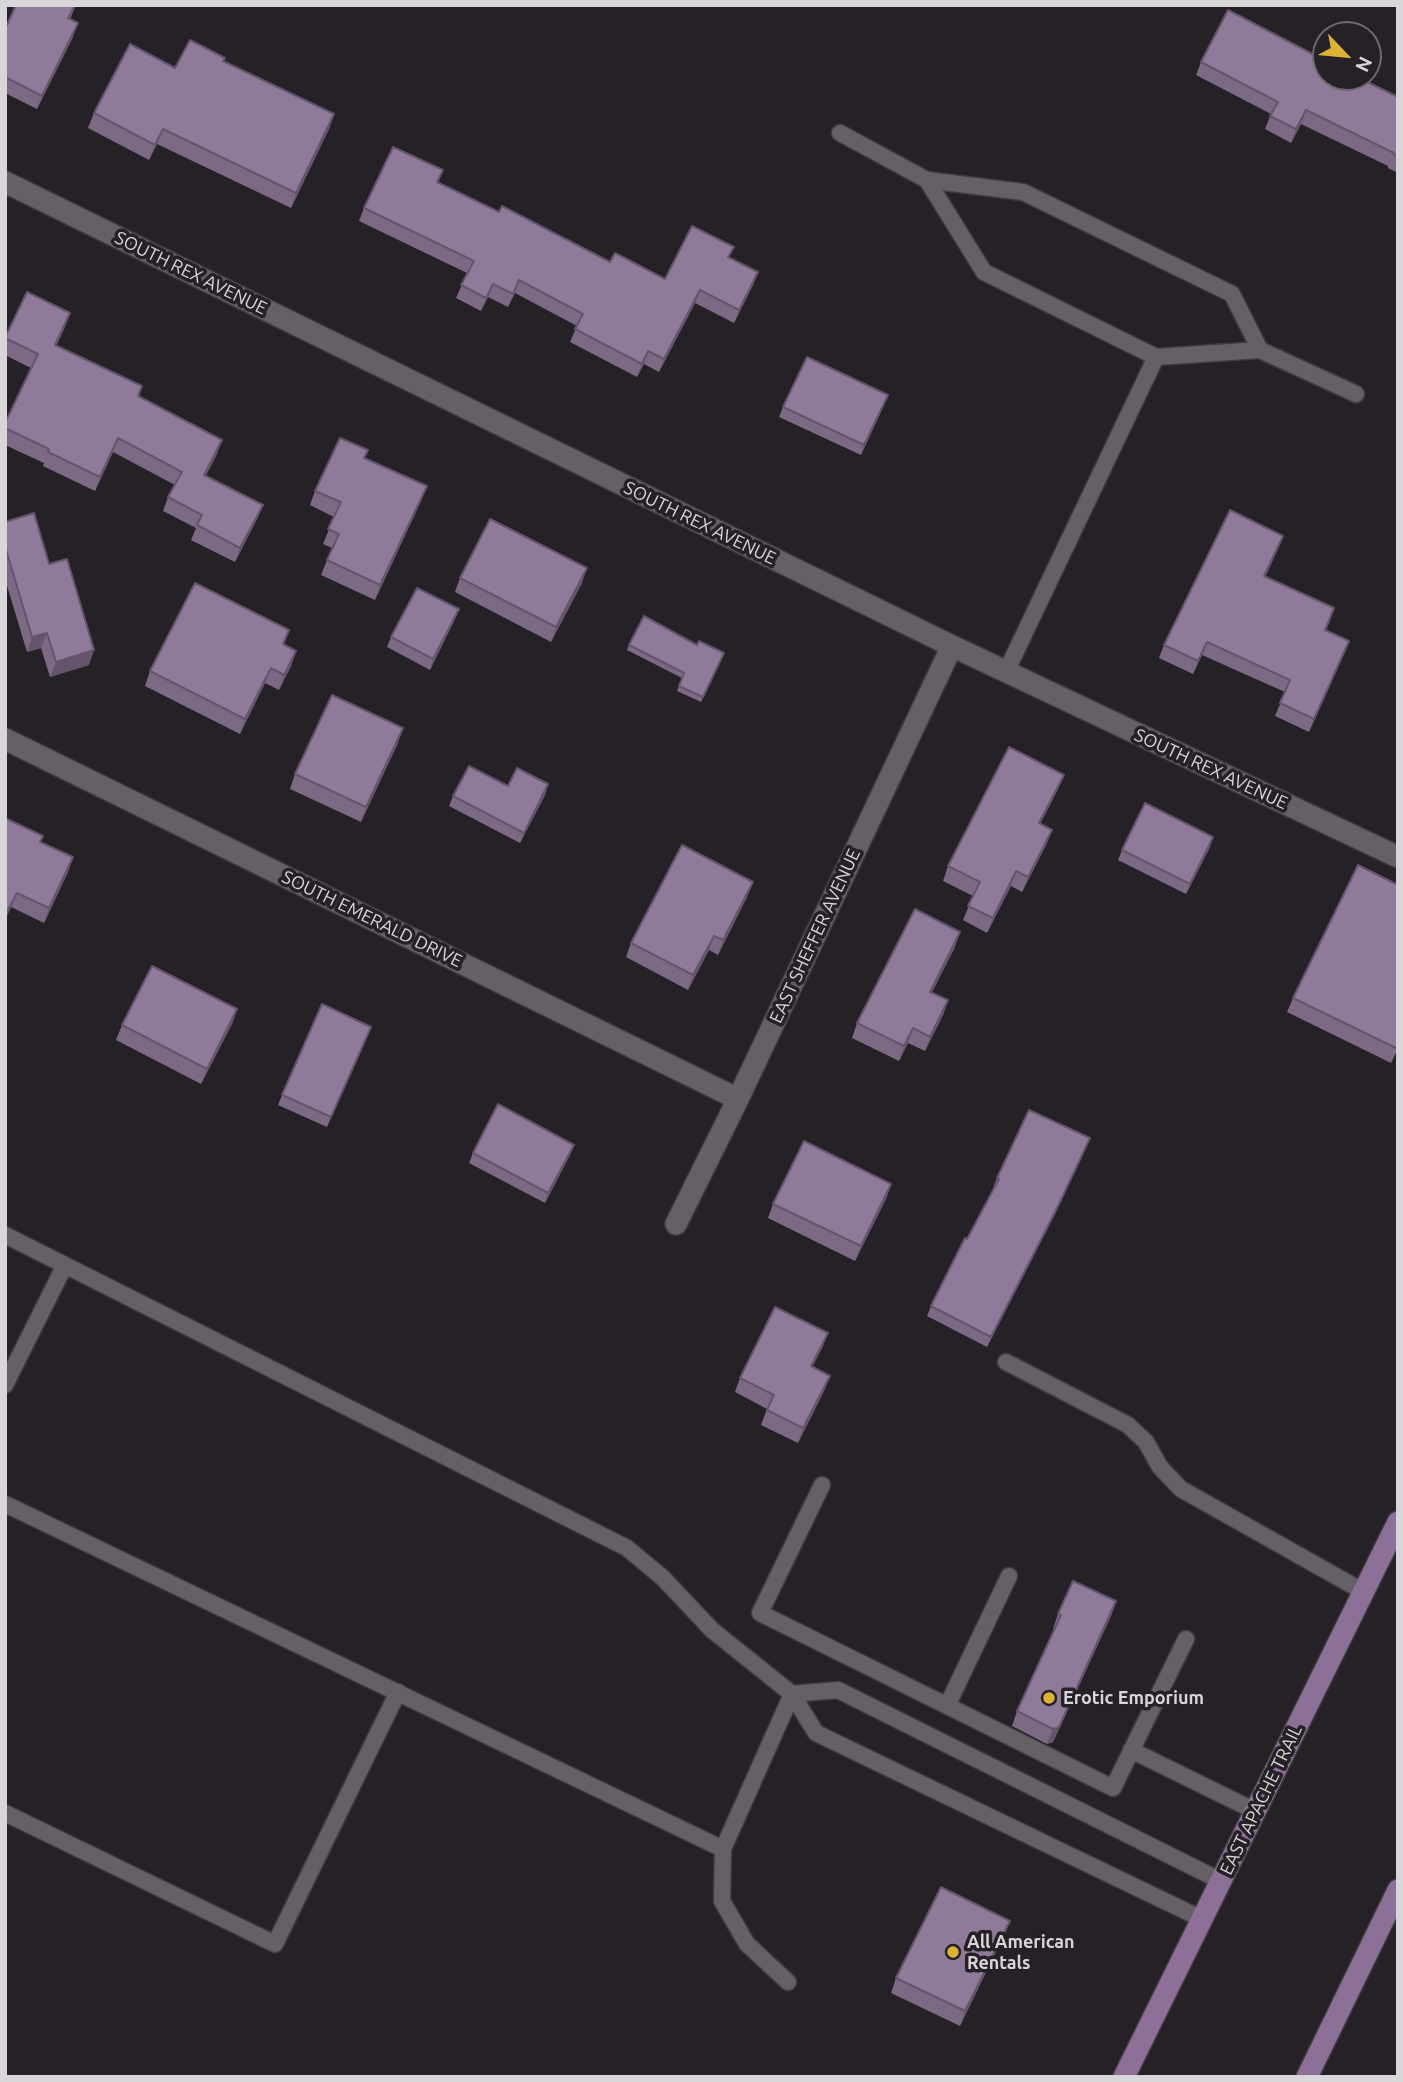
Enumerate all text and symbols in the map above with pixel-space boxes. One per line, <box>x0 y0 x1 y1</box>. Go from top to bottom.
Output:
north arrow <box>1312 21 1382 91</box>
text: N <box>1351 53 1377 76</box>
street label: SOUTH REX AVENUE <box>111 227 271 319</box>
street label: SOUTH REX AVENUE <box>620 477 780 569</box>
street label: SOUTH REX AVENUE <box>1131 724 1291 814</box>
street label: EAST SHEFFER AVENUE <box>765 845 865 1027</box>
street label: SOUTH EMERALD DRIVE <box>278 866 466 972</box>
place label: Erotic Emporium <box>1063 1687 1204 1709</box>
marker: Erotic Emporium <box>1041 1690 1057 1706</box>
street label: EAST APACHE TRAIL <box>1215 1722 1307 1878</box>
place label: All American Rentals <box>967 1931 1075 1974</box>
marker: All American Rentals <box>945 1944 961 1960</box>

